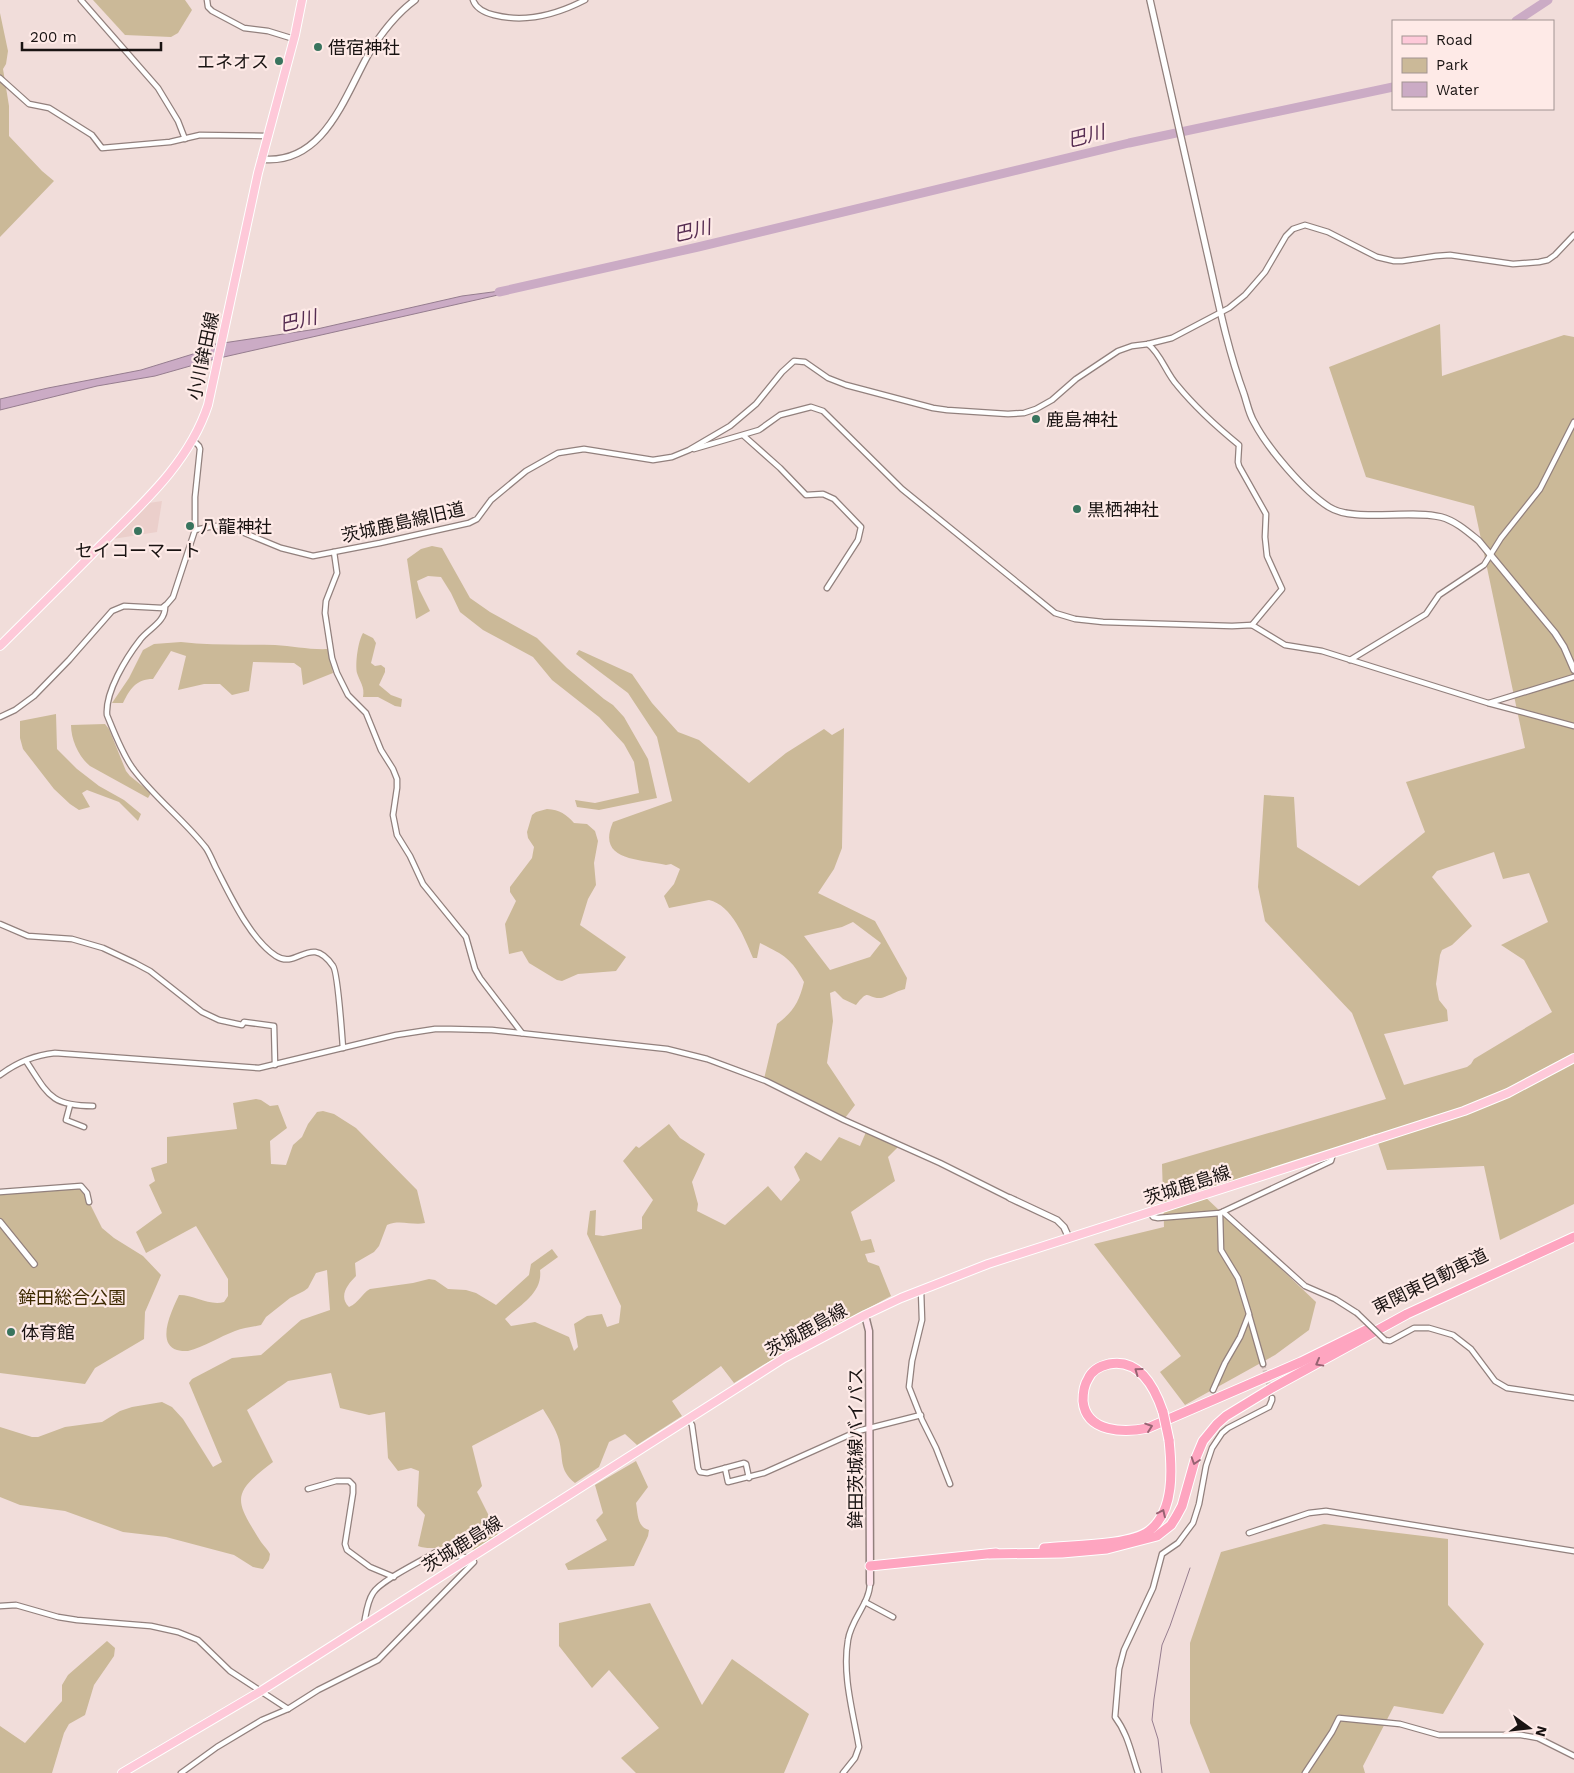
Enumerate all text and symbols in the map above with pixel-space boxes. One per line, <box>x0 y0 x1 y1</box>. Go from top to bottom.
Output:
scale bar <box>22 20 161 52</box>
legend <box>1392 20 1554 110</box>
text: 200 m <box>30 28 77 46</box>
text: Road <box>1436 31 1473 49</box>
place label: 借宿神社 <box>328 37 400 58</box>
marker: 借宿神社 <box>312 41 324 53</box>
place label: エネオス <box>197 51 269 72</box>
marker: エネオス <box>273 55 285 67</box>
text: Park <box>1436 56 1469 74</box>
text: Water <box>1436 81 1479 99</box>
water label: 巴川 <box>1065 120 1109 152</box>
water label: 巴川 <box>671 215 715 246</box>
water label: 巴川 <box>277 305 321 336</box>
street label: 小川鉾田線 <box>183 310 223 402</box>
place label: 鹿島神社 <box>1046 409 1118 430</box>
marker: 鹿島神社 <box>1030 413 1042 425</box>
street label: 茨城鹿島線旧道 <box>339 498 467 546</box>
place label: 黒栖神社 <box>1087 499 1159 520</box>
marker: 黒栖神社 <box>1071 503 1083 515</box>
place label: 八龍神社 <box>200 516 272 537</box>
marker: 八龍神社 <box>184 520 196 532</box>
marker: セイコーマート <box>132 525 144 537</box>
place label: セイコーマート <box>75 540 201 561</box>
street label: 茨城鹿島線 <box>1141 1161 1233 1209</box>
street label: 東関東自動車道 <box>1369 1244 1491 1318</box>
park label: 鉾田総合公園 <box>18 1287 126 1308</box>
street label: 茨城鹿島線 <box>762 1299 850 1361</box>
place label: 体育館 <box>21 1322 75 1343</box>
marker: 体育館 <box>5 1326 17 1338</box>
one-way arrow <box>1315 1357 1324 1367</box>
street label: 鉾田茨城線バイパス <box>845 1367 866 1529</box>
one-way arrow <box>1135 1369 1144 1377</box>
one-way arrow <box>1144 1422 1152 1432</box>
one-way arrow <box>1190 1456 1200 1464</box>
one-way arrow <box>1156 1509 1166 1518</box>
street label: 茨城鹿島線 <box>418 1511 506 1577</box>
north arrow <box>1504 1703 1554 1753</box>
text: N <box>1532 1724 1551 1738</box>

